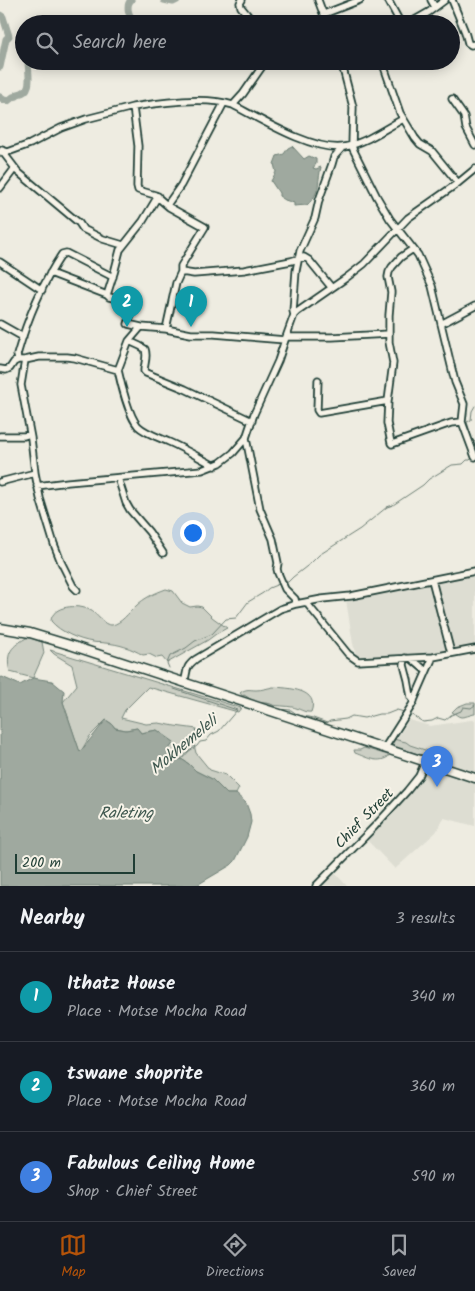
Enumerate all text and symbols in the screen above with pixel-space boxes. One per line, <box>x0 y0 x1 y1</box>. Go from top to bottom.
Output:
search box <box>15 15 460 70</box>
text: Search here <box>73 28 167 58</box>
icon: search <box>33 29 61 57</box>
pin: 2 <box>111 286 143 327</box>
pin: 1 <box>175 286 207 327</box>
your location <box>180 520 206 546</box>
water label: Mokhemeleli <box>145 707 226 781</box>
pin: 3 <box>421 746 453 787</box>
street label: Chief Street <box>329 783 400 855</box>
water label: Raleting <box>99 801 154 826</box>
scale bar <box>15 851 135 874</box>
text: 200 m <box>22 852 61 874</box>
text: Nearby <box>20 902 85 935</box>
text: 3 results <box>396 906 455 931</box>
text: Ithatz House <box>67 969 175 999</box>
text: 1 <box>34 984 38 1009</box>
text: 340 m <box>410 984 455 1009</box>
text: Place · Motse Mocha Road <box>67 999 246 1024</box>
text: tswane shoprite <box>67 1059 203 1089</box>
text: 2 <box>31 1074 41 1099</box>
text: 360 m <box>410 1074 455 1099</box>
text: Place · Motse Mocha Road <box>67 1089 246 1114</box>
text: Fabulous Ceiling Home <box>67 1149 255 1179</box>
text: 3 <box>32 1164 40 1189</box>
text: 590 m <box>411 1164 455 1189</box>
text: Shop · Chief Street <box>67 1179 198 1204</box>
tab: Map <box>59 1231 87 1283</box>
tab: Directions <box>206 1231 264 1283</box>
tab: Saved <box>382 1231 416 1283</box>

